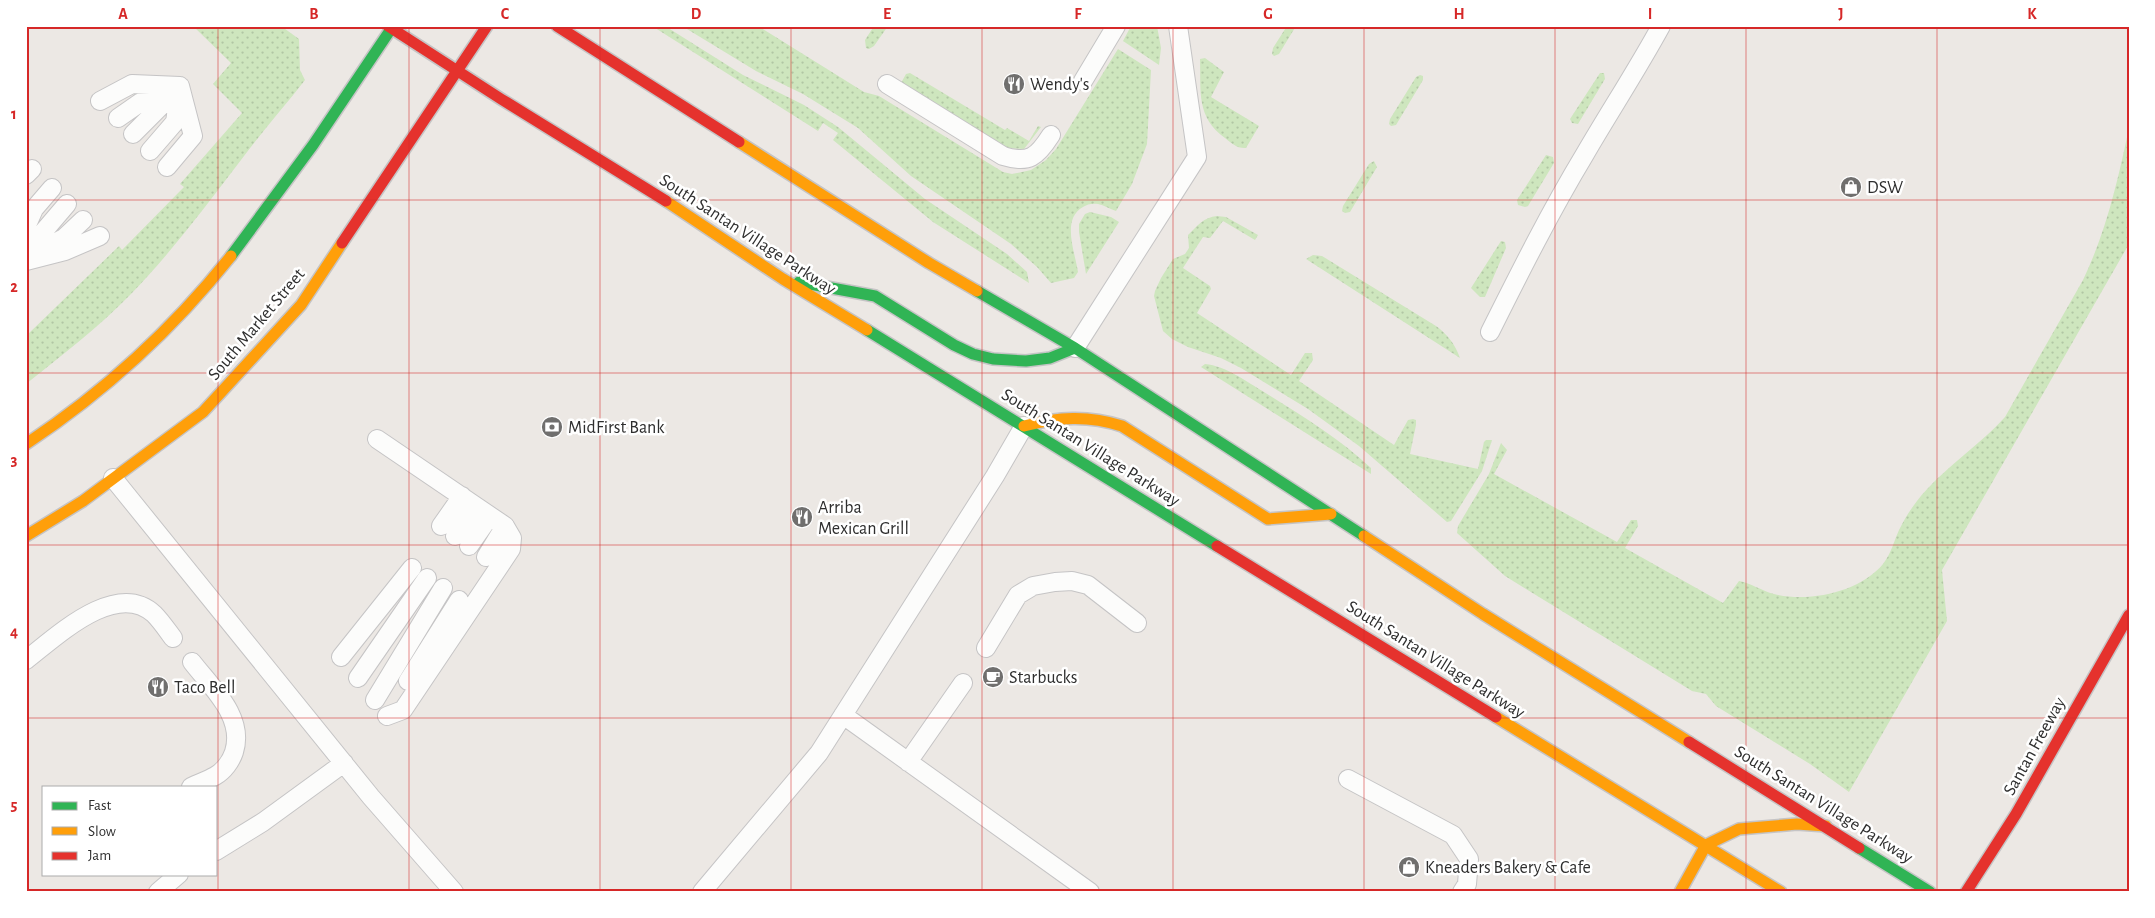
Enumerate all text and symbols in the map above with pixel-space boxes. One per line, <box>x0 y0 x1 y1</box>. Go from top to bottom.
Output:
text: A <box>118 6 128 22</box>
text: B <box>309 6 319 22</box>
text: C <box>501 6 510 22</box>
text: D <box>691 6 702 22</box>
text: E <box>883 6 891 22</box>
text: F <box>1074 6 1082 22</box>
text: G <box>1263 6 1273 22</box>
text: H <box>1453 6 1465 22</box>
text: I <box>1648 6 1652 22</box>
text: J <box>1838 6 1844 22</box>
text: K <box>2027 6 2037 22</box>
restaurant icon: Wendy's <box>1002 72 1026 96</box>
place label: Wendy's <box>1030 76 1090 94</box>
text: 1 <box>11 106 17 122</box>
street label: South Santan Village Parkway <box>656 171 839 299</box>
shop icon: DSW <box>1839 175 1863 199</box>
place label: DSW <box>1867 179 1903 197</box>
street label: South Market Street <box>205 265 309 384</box>
text: 2 <box>10 279 18 295</box>
street label: South Santan Village Parkway <box>998 386 1183 510</box>
bank icon: MidFirst Bank <box>540 415 564 439</box>
place label: MidFirst Bank <box>568 419 665 437</box>
text: 3 <box>11 452 18 468</box>
place label: Arriba Mexican Grill <box>818 499 909 538</box>
restaurant icon: Arriba Mexican Grill <box>790 505 814 529</box>
street label: South Santan Village Parkway <box>1343 598 1528 722</box>
text: 4 <box>10 624 18 640</box>
cafe icon: Starbucks <box>981 665 1005 689</box>
place label: Starbucks <box>1009 669 1077 687</box>
restaurant icon: Taco Bell <box>146 675 170 699</box>
place label: Taco Bell <box>174 679 235 697</box>
street label: Santan Freeway <box>2001 694 2069 798</box>
street label: South Santan Village Parkway <box>1731 743 1916 867</box>
legend <box>42 786 218 876</box>
text: 5 <box>11 797 18 813</box>
text: Fast <box>88 798 112 813</box>
text: Slow <box>88 824 116 839</box>
text: Jam <box>88 848 111 863</box>
shop icon: Kneaders Bakery & Cafe <box>1397 855 1421 879</box>
place label: Kneaders Bakery & Cafe <box>1425 859 1591 877</box>

